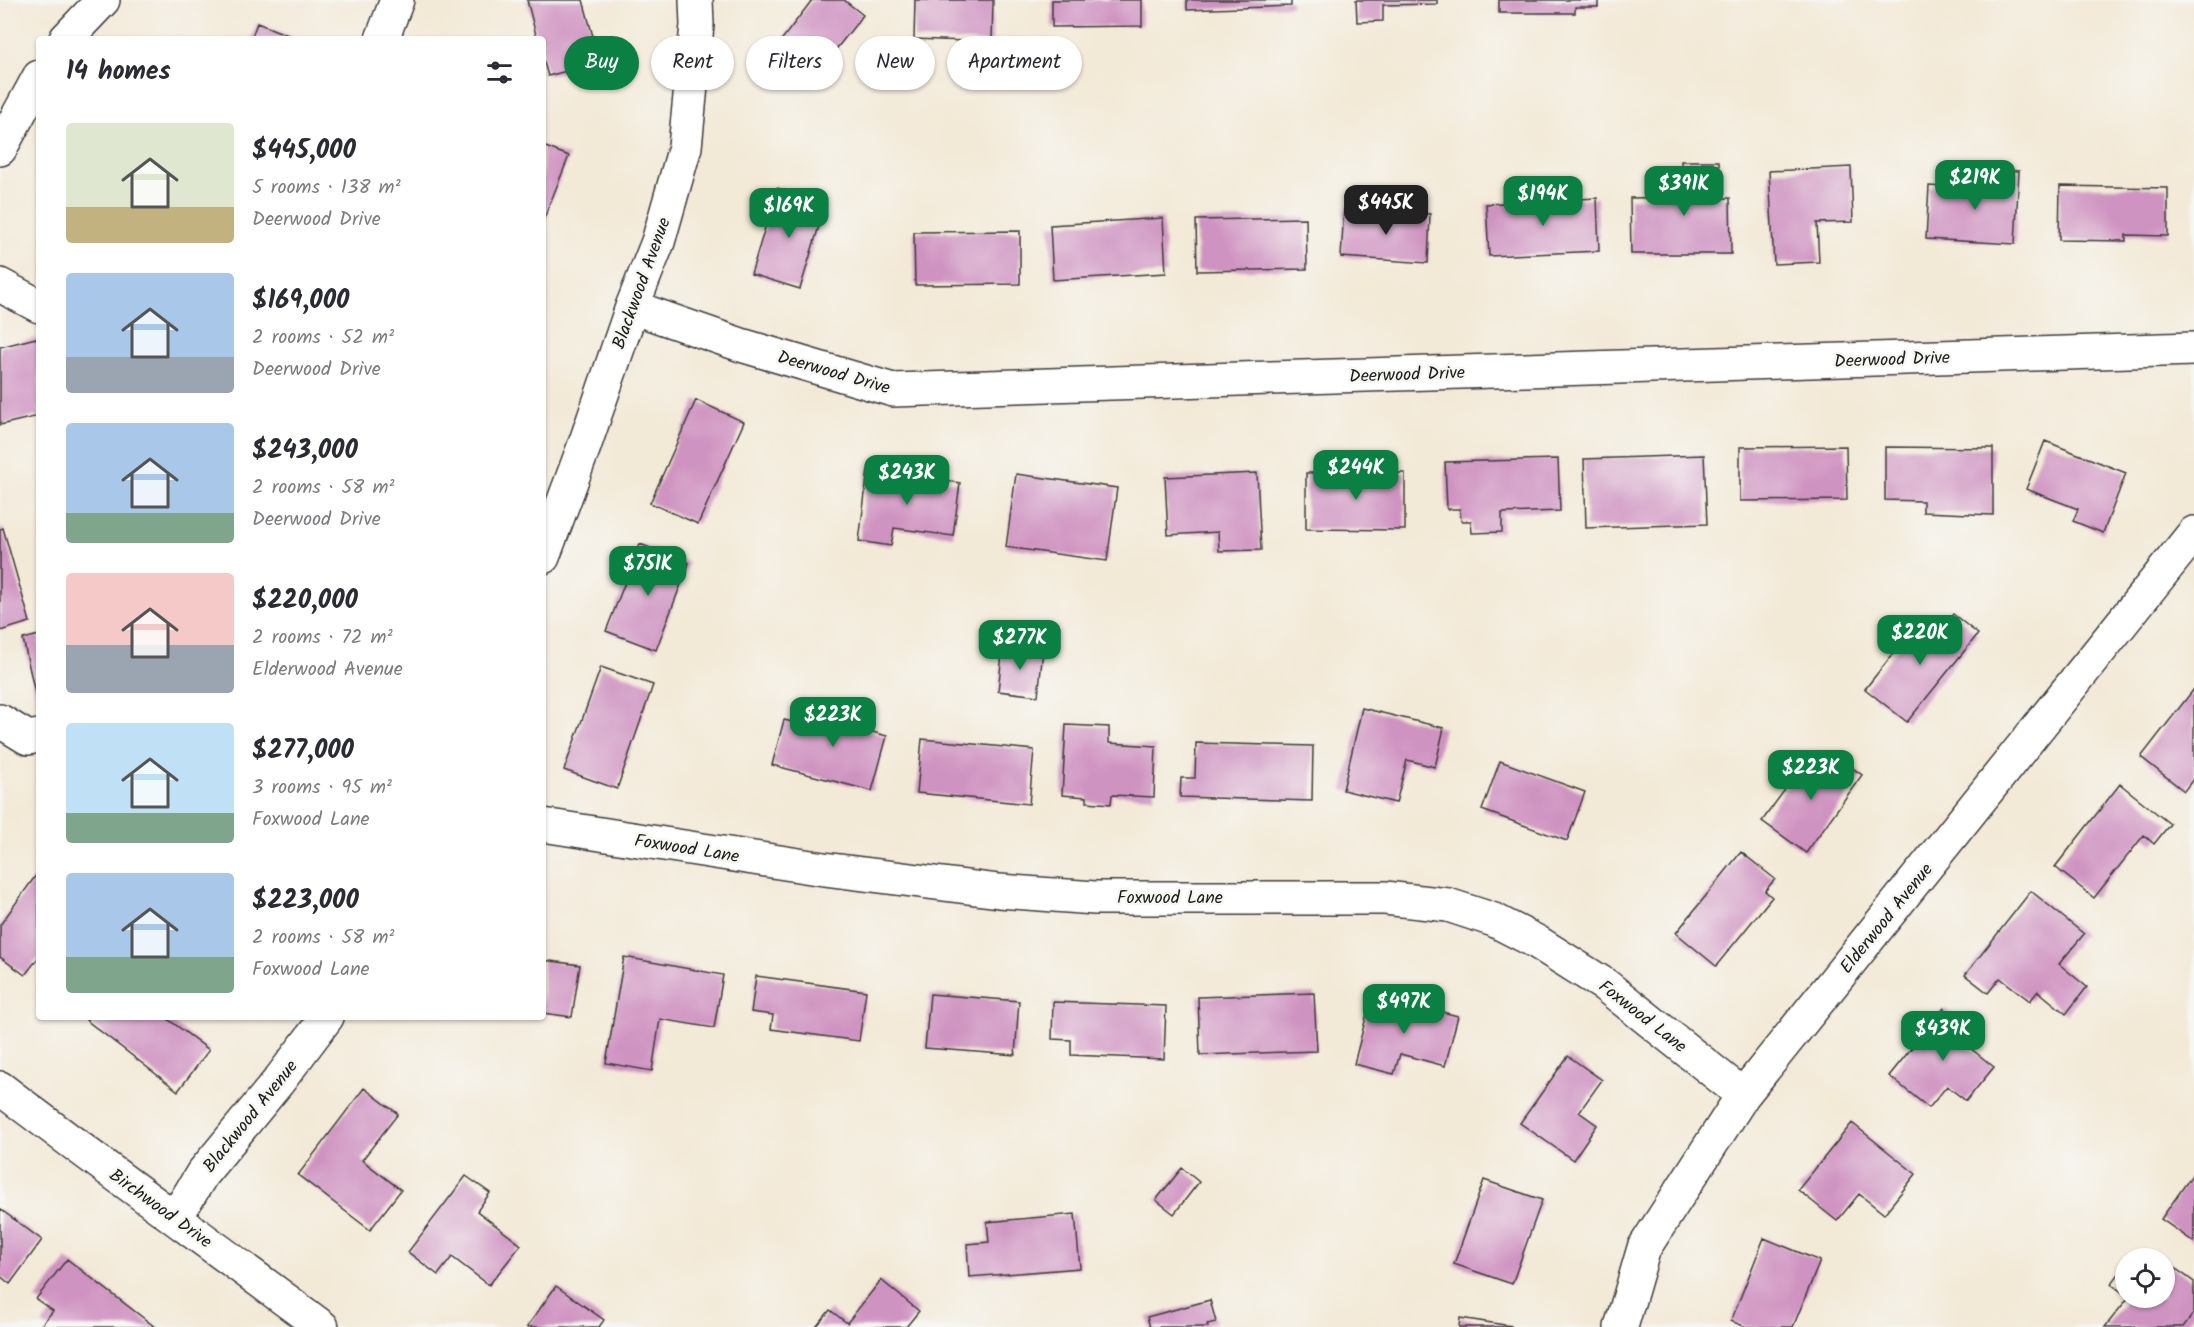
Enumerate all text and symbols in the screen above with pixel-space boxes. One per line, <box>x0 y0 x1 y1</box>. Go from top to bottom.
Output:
chip: Buy <box>564 36 639 90</box>
chip: Rent <box>651 36 734 90</box>
chip: Filters <box>746 36 843 90</box>
chip: New <box>855 36 935 90</box>
chip: Apartment <box>947 36 1082 90</box>
text: 14 homes <box>66 51 171 93</box>
icon: filters <box>483 56 516 89</box>
text: $445,000 <box>252 130 356 172</box>
icon: home <box>114 147 186 219</box>
pin: $219K <box>1933 160 2017 211</box>
text: $219K <box>1949 163 2001 195</box>
pin: $391K <box>1642 166 1726 217</box>
text: $391K <box>1659 169 1709 201</box>
text: 5 rooms · 138 m² <box>252 172 401 204</box>
pin: $194K <box>1501 176 1585 227</box>
text: $194K <box>1518 179 1568 211</box>
pin: $445K <box>1344 185 1428 236</box>
pin: $169K <box>747 188 831 239</box>
text: $445K <box>1358 188 1414 220</box>
text: $169K <box>764 191 814 223</box>
text: Deerwood Drive <box>252 204 381 236</box>
street label: Blackwood Avenue <box>605 214 680 353</box>
text: $169,000 <box>252 280 349 322</box>
icon: home <box>114 297 186 369</box>
text: 2 rooms · 52 m² <box>252 322 394 354</box>
street label: Deerwood Drive <box>774 344 893 403</box>
street label: Deerwood Drive <box>1834 344 1950 377</box>
text: Deerwood Drive <box>252 354 381 386</box>
street label: Deerwood Drive <box>1349 359 1465 392</box>
text: $243,000 <box>252 430 358 472</box>
icon: home <box>114 447 186 519</box>
pin: $244K <box>1314 450 1398 501</box>
text: $244K <box>1327 453 1385 485</box>
pin: $243K <box>865 455 949 506</box>
text: $243K <box>878 458 936 490</box>
text: 2 rooms · 58 m² <box>252 472 394 504</box>
text: Deerwood Drive <box>252 504 381 536</box>
pin: $751K <box>606 546 690 597</box>
text: $751K <box>623 549 673 581</box>
text: $220,000 <box>252 580 358 622</box>
icon: home <box>114 597 186 669</box>
pin: $220K <box>1878 615 1962 666</box>
text: $220K <box>1891 618 1949 650</box>
pin: $277K <box>978 620 1062 671</box>
text: 2 rooms · 72 m² <box>252 622 393 654</box>
text: $277K <box>993 623 1047 655</box>
text: Elderwood Avenue <box>252 654 403 686</box>
pin: $223K <box>791 697 875 748</box>
text: $223K <box>804 700 862 732</box>
text: $277,000 <box>252 730 354 772</box>
icon: home <box>114 747 186 819</box>
pin: $223K <box>1769 750 1853 801</box>
text: $223K <box>1782 753 1840 785</box>
text: 3 rooms · 95 m² <box>252 772 392 804</box>
text: Foxwood Lane <box>252 804 370 836</box>
street label: Foxwood Lane <box>632 827 741 872</box>
street label: Elderwood Avenue <box>1833 857 1941 981</box>
text: $223,000 <box>252 880 359 922</box>
street label: Foxwood Lane <box>1117 884 1223 913</box>
icon: home <box>114 897 186 969</box>
text: 2 rooms · 58 m² <box>252 922 394 954</box>
text: Foxwood Lane <box>252 954 370 986</box>
street label: Foxwood Lane <box>1591 973 1693 1061</box>
pin: $497K <box>1362 984 1446 1035</box>
text: $497K <box>1377 987 1431 1019</box>
pin: $439K <box>1901 1011 1985 1062</box>
text: $439K <box>1915 1014 1971 1046</box>
street label: Blackwood Avenue <box>196 1054 306 1180</box>
street label: Birchwood Drive <box>102 1162 218 1257</box>
map controls <box>2115 1248 2175 1308</box>
button: locate <box>2115 1248 2175 1308</box>

